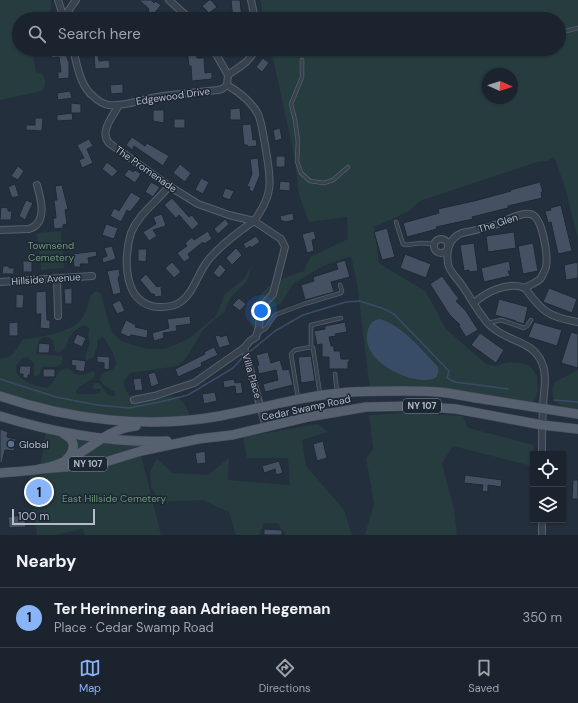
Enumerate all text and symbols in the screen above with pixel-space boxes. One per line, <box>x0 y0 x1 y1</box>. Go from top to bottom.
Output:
search box <box>12 12 566 56</box>
icon: search <box>26 23 48 45</box>
text: Search here <box>58 24 141 44</box>
north arrow <box>482 68 518 104</box>
street label: Edgewood Drive <box>135 84 211 108</box>
street label: The Promenade <box>113 143 180 195</box>
street label: The Glen <box>477 210 520 236</box>
park label: Townsend Cemetery <box>28 239 74 264</box>
street label: Hillside Avenue <box>11 270 82 288</box>
your location <box>251 301 271 321</box>
street label: Villa Place <box>239 352 265 400</box>
street label: Cedar Swamp Road <box>260 392 352 424</box>
road number: NY 107 <box>403 399 441 413</box>
place label: Global <box>19 438 49 451</box>
marker: Global <box>6 439 16 449</box>
map controls <box>530 451 566 523</box>
button: locate <box>530 451 566 487</box>
road number: NY 107 <box>69 457 107 471</box>
pin: 1 <box>26 477 52 507</box>
button: layers <box>530 487 566 523</box>
park label: East Hillside Cemetery <box>62 492 167 505</box>
scale bar <box>12 507 95 526</box>
text: 100 m <box>18 509 49 523</box>
text: Nearby <box>16 550 76 572</box>
text: Ter Herinnering aan Adriaen Hegeman <box>54 599 330 619</box>
text: 1 <box>27 609 31 626</box>
text: 350 m <box>522 609 562 626</box>
text: Place · Cedar Swamp Road <box>54 619 214 636</box>
tab: Map <box>79 657 101 695</box>
tab: Directions <box>259 657 311 695</box>
tab: Saved <box>468 657 499 695</box>

